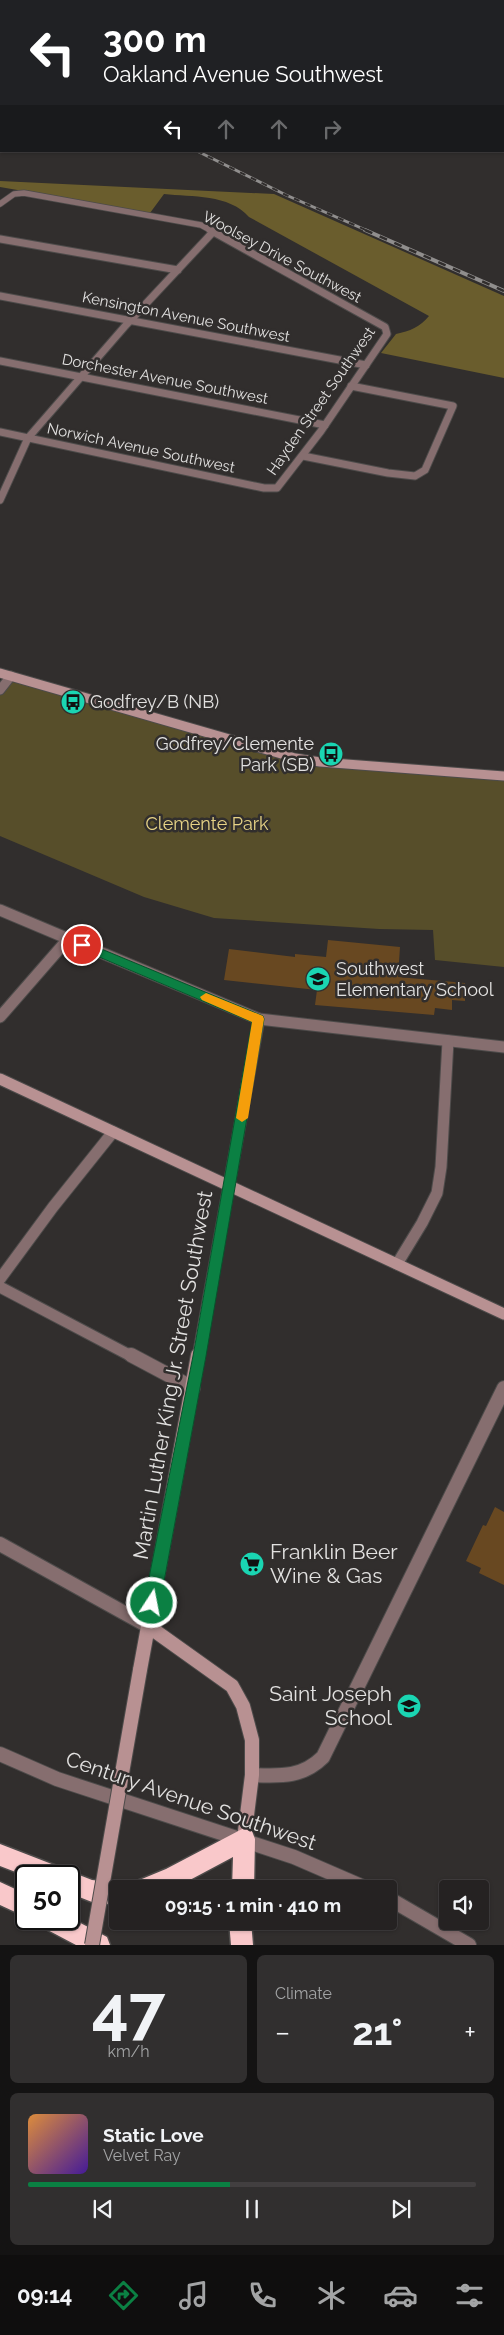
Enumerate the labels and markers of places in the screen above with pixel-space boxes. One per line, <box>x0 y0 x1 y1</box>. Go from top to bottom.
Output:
bus stop icon: Godfrey/B (NB) <box>60 689 86 715</box>
place label: Godfrey/B (NB) <box>90 691 219 712</box>
place label: Godfrey/Clemente Park (SB) <box>156 733 314 775</box>
bus stop icon: Godfrey/Clemente Park (SB) <box>318 741 344 767</box>
pin <box>61 924 103 966</box>
place label: Southwest Elementary School <box>336 958 494 1000</box>
school or university icon: Southwest Elementary School <box>305 966 331 992</box>
place label: Franklin Beer Wine & Gas <box>270 1539 398 1588</box>
supermarket icon: Franklin Beer Wine & Gas <box>239 1551 265 1577</box>
place label: Saint Joseph School <box>269 1681 392 1730</box>
school or university icon: Saint Joseph School <box>396 1693 422 1719</box>

